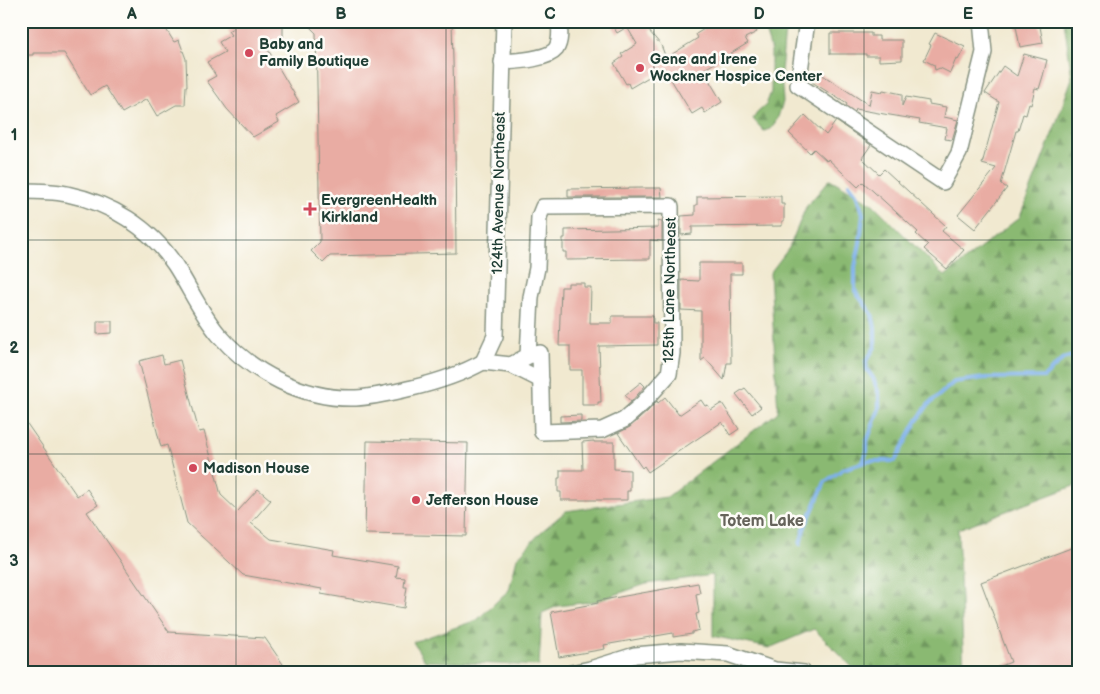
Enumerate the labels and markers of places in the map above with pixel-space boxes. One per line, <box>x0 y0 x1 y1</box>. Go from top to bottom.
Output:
place label: Baby and Family Boutique <box>259 35 369 71</box>
marker: Baby and Family Boutique <box>243 47 255 59</box>
place label: Gene and Irene Wockner Hospice Center <box>650 50 823 86</box>
marker: Gene and Irene Wockner Hospice Center <box>634 62 646 74</box>
place label: EvergreenHealth Kirkland <box>321 191 437 227</box>
marker: EvergreenHealth Kirkland <box>303 202 317 216</box>
place label: Madison House <box>203 459 310 478</box>
marker: Madison House <box>187 462 199 474</box>
place label: Jefferson House <box>426 491 539 510</box>
marker: Jefferson House <box>410 494 422 506</box>

